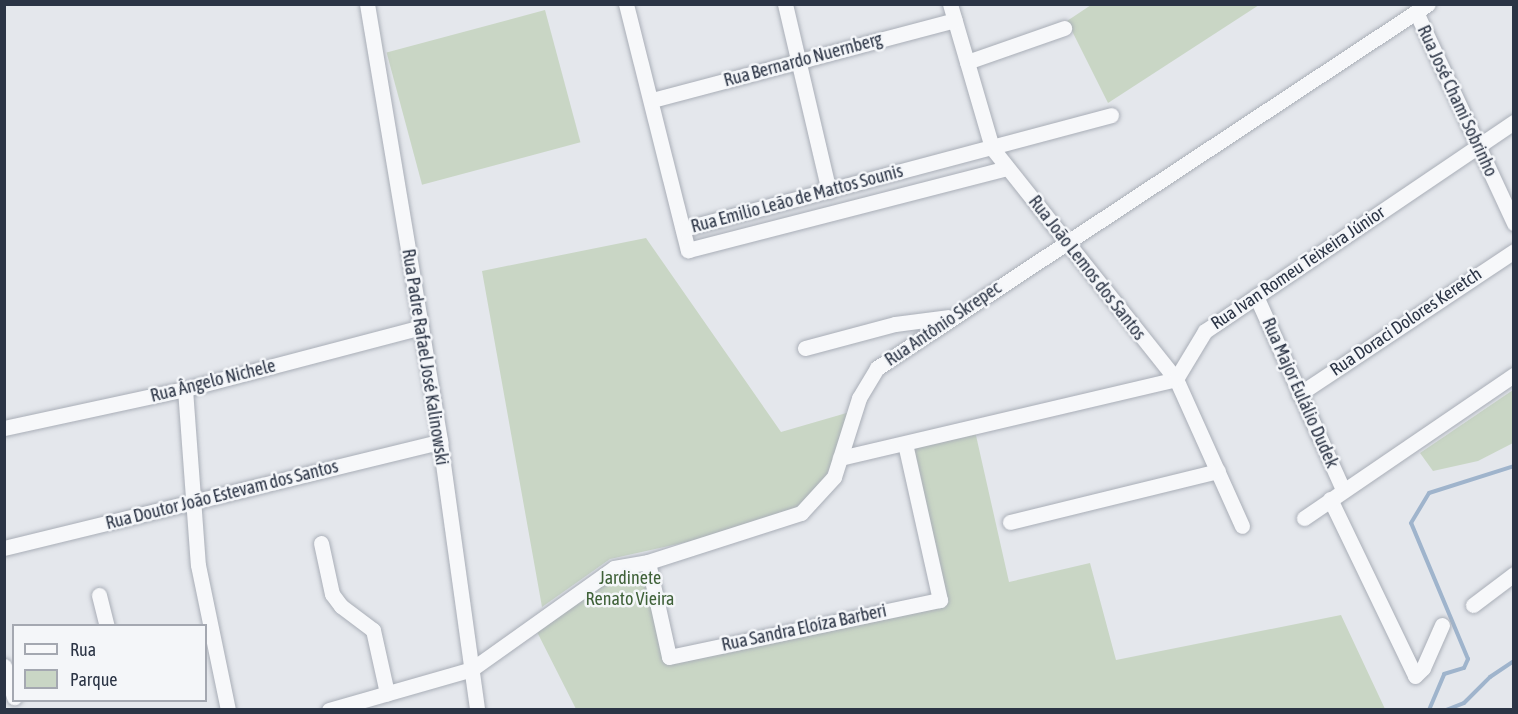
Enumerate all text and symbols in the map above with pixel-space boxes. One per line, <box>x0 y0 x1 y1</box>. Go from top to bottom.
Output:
street label: Rua José Chami Sobrinho <box>1412 22 1502 180</box>
street label: Rua Bernardo Nuernberg <box>721 28 885 92</box>
street label: Rua Emilio Leão de Mattos Sounis <box>689 160 905 238</box>
street label: Rua João Lemos dos Santos <box>1024 191 1150 345</box>
street label: Rua Ivan Romeu Teixeira Júnior <box>1207 202 1389 334</box>
street label: Rua Padre Rafael José Kalinowski <box>397 247 453 467</box>
street label: Rua Doraci Dolores Keretch <box>1326 263 1486 381</box>
street label: Rua Antônio Skrepec <box>881 277 1005 371</box>
street label: Rua Major Eulálio Dudek <box>1257 315 1343 471</box>
street label: Rua Ângelo Nichele <box>148 355 278 407</box>
street label: Rua Doutor João Estevam dos Santos <box>104 456 340 534</box>
park label: Jardinete Renato Vieira <box>586 568 674 610</box>
street label: Rua Sandra Eloíza Barberi <box>720 600 888 656</box>
legend <box>12 624 207 702</box>
text: Rua <box>70 639 96 660</box>
text: Parque <box>70 669 118 690</box>

